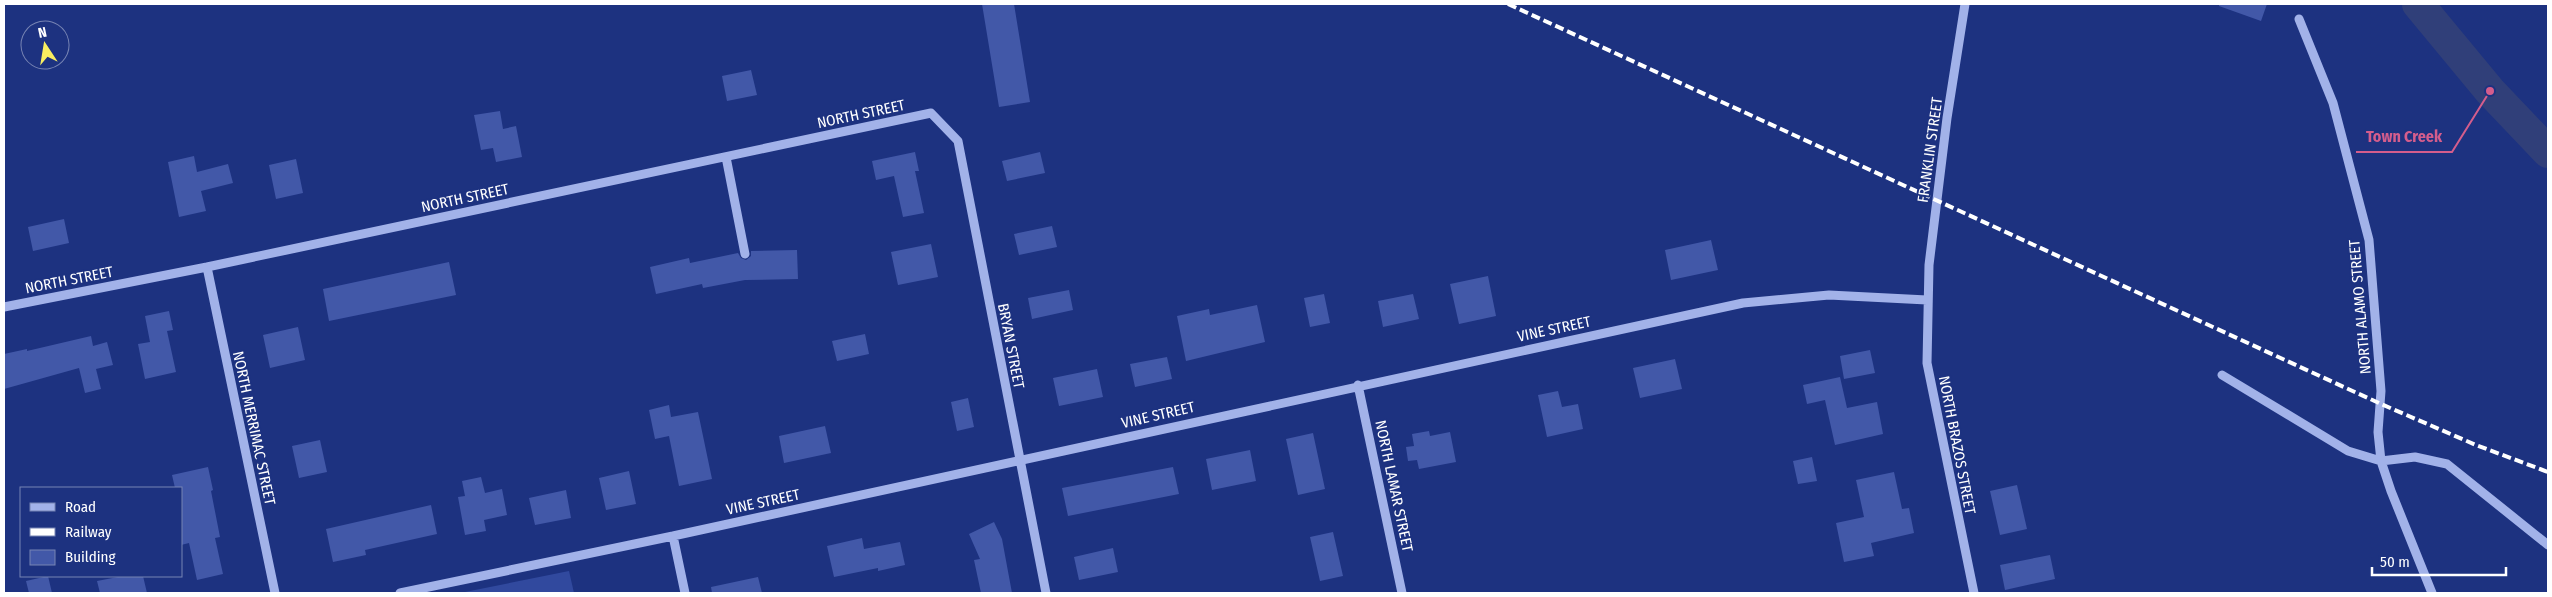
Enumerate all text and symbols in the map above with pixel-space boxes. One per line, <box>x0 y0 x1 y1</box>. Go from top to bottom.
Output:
north arrow <box>20 20 70 70</box>
text: N <box>37 24 48 42</box>
street label: NORTH STREET <box>815 96 907 132</box>
street label: FRANKLIN STREET <box>1914 96 1946 204</box>
callout: Town Creek <box>2356 121 2452 152</box>
text: Town Creek <box>2366 127 2443 146</box>
street label: NORTH STREET <box>419 180 511 216</box>
street label: NORTH ALAMO STREET <box>2345 239 2375 375</box>
street label: NORTH STREET <box>23 263 115 297</box>
street label: BRYAN STREET <box>994 302 1028 390</box>
street label: VINE STREET <box>1516 312 1592 346</box>
street label: NORTH MERRIMAC STREET <box>229 349 279 507</box>
street label: NORTH BRAZOS STREET <box>1935 374 1979 516</box>
street label: VINE STREET <box>1120 398 1196 432</box>
street label: NORTH LAMAR STREET <box>1371 419 1417 553</box>
street label: VINE STREET <box>725 485 801 519</box>
legend <box>20 487 182 577</box>
text: Road <box>65 498 96 516</box>
text: Railway <box>65 523 112 541</box>
scale bar <box>2372 544 2506 576</box>
text: Building <box>65 548 116 566</box>
text: 50 m <box>2380 553 2410 571</box>

